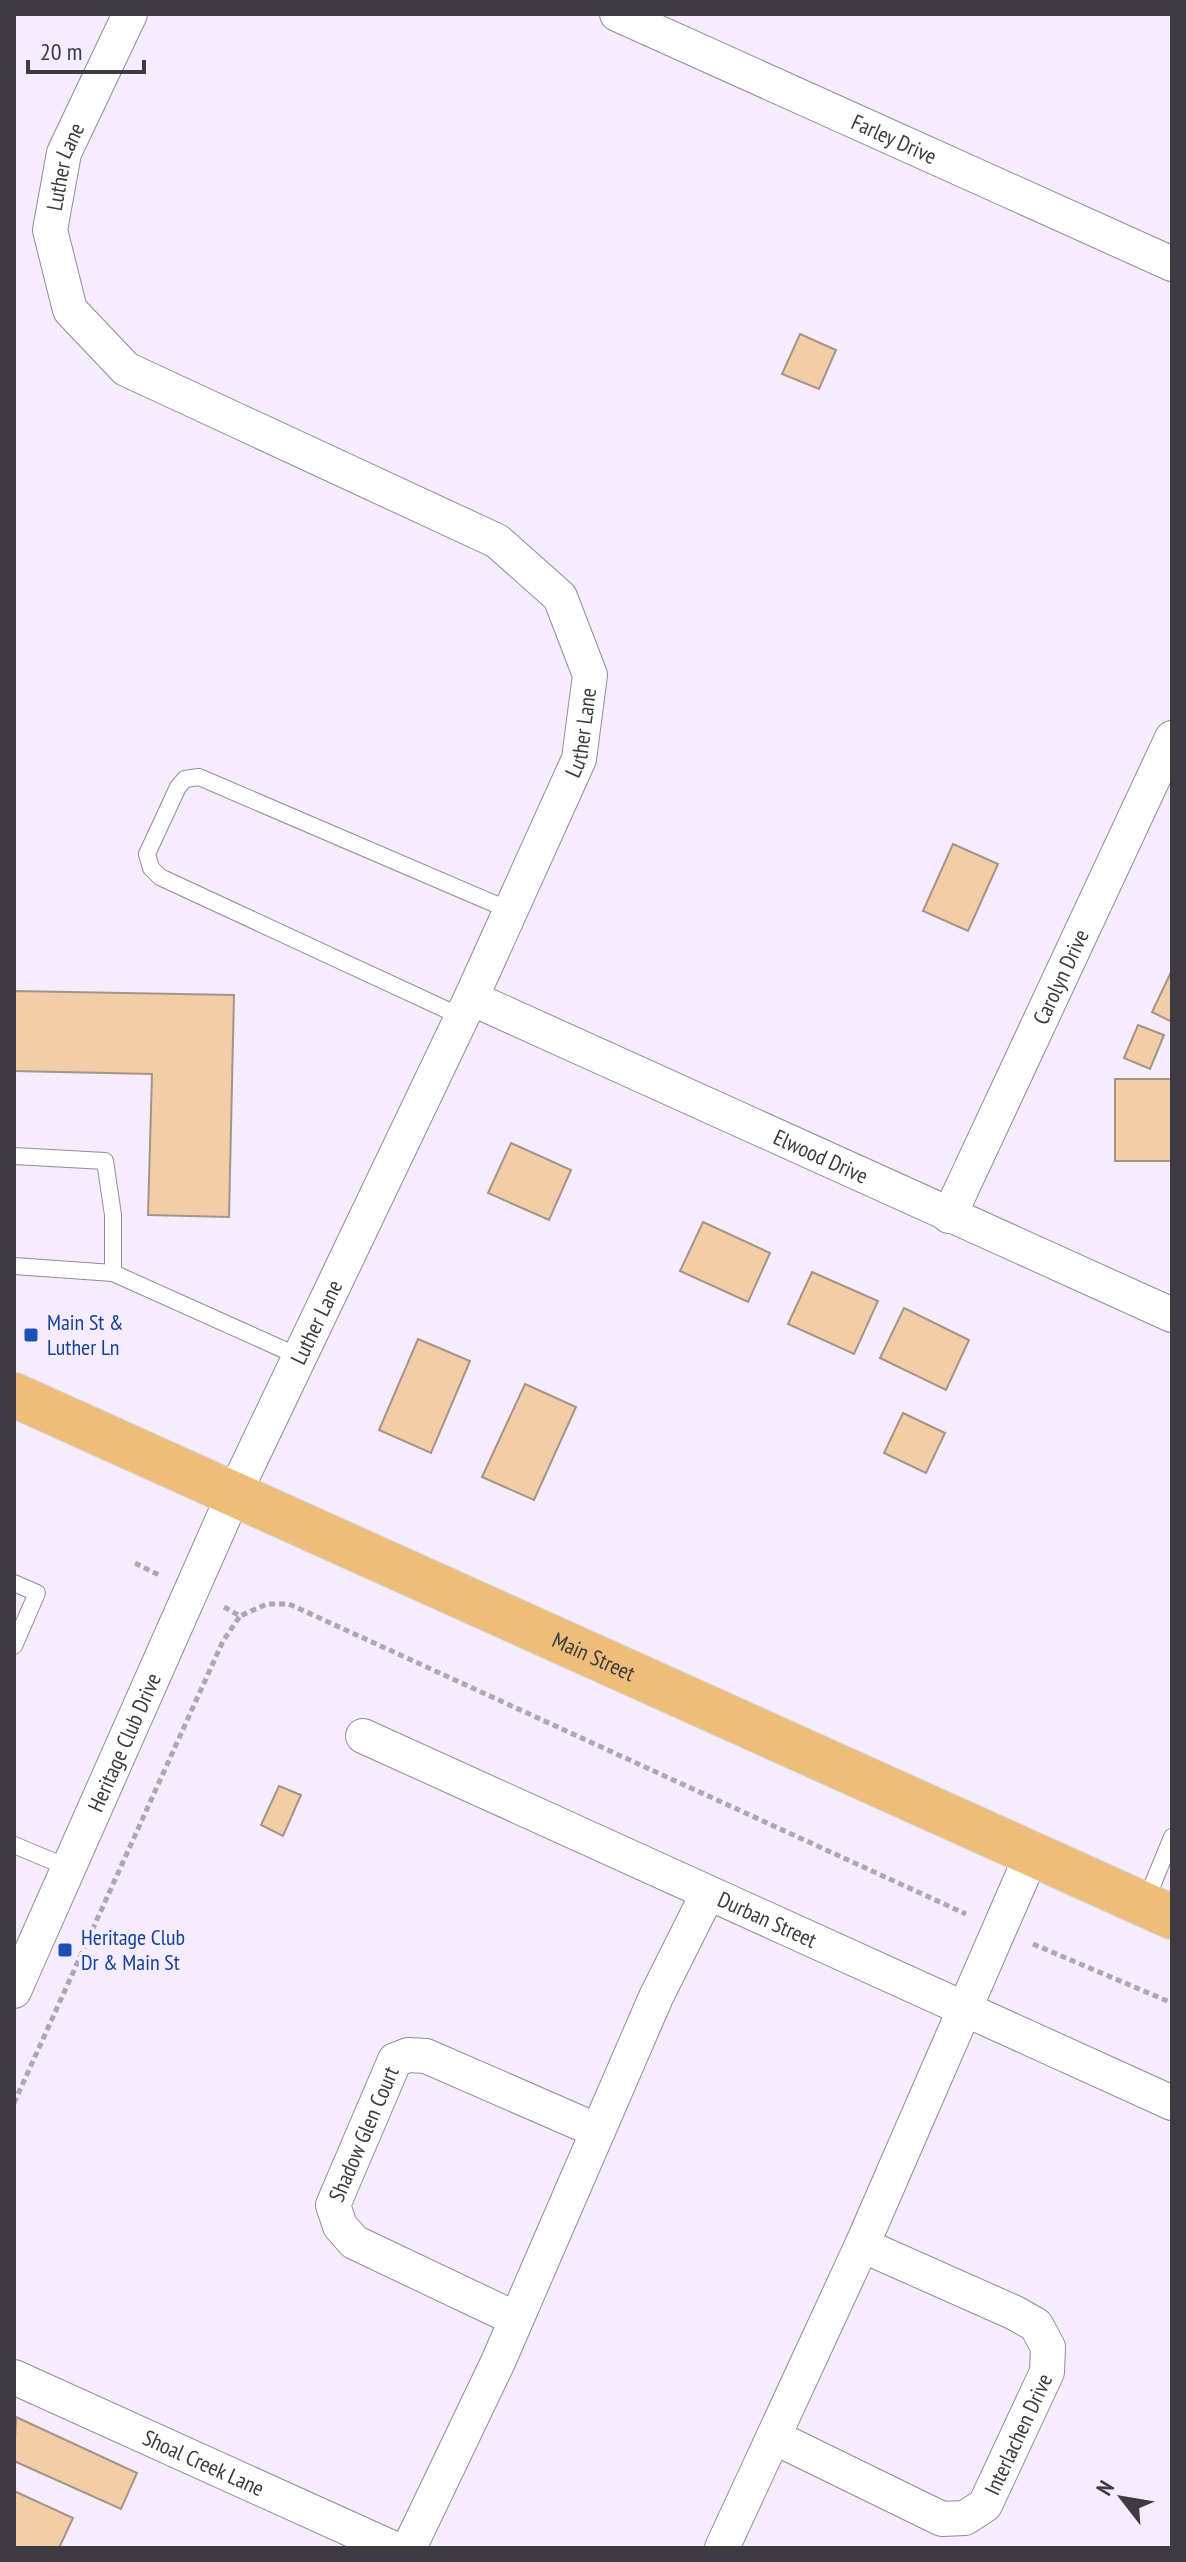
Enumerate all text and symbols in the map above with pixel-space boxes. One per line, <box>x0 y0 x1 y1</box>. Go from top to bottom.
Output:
scale bar <box>28 24 144 74</box>
text: 20 m <box>40 36 82 67</box>
street label: Farley Drive <box>847 108 941 170</box>
street label: Luther Lane <box>40 118 90 213</box>
street label: Luther Lane <box>559 686 602 782</box>
street label: Carolyn Drive <box>1026 925 1095 1029</box>
street label: Elwood Drive <box>769 1123 873 1190</box>
street label: Luther Lane <box>284 1275 348 1369</box>
place label: Main St & Luther Ln <box>47 1308 123 1361</box>
marker: Main St & Luther Ln <box>22 1326 40 1344</box>
street label: Main Street <box>548 1626 639 1687</box>
street label: Heritage Club Drive <box>81 1669 167 1816</box>
street label: Durban Street <box>714 1885 821 1954</box>
place label: Heritage Club Dr & Main St <box>81 1923 185 1976</box>
marker: Heritage Club Dr & Main St <box>56 1941 74 1959</box>
street label: Shadow Glen Court <box>322 2062 405 2206</box>
street label: Interlachen Drive <box>978 2369 1058 2499</box>
street label: Shoal Creek Lane <box>138 2423 269 2502</box>
north arrow <box>1082 2458 1162 2538</box>
text: N <box>1090 2475 1120 2500</box>

